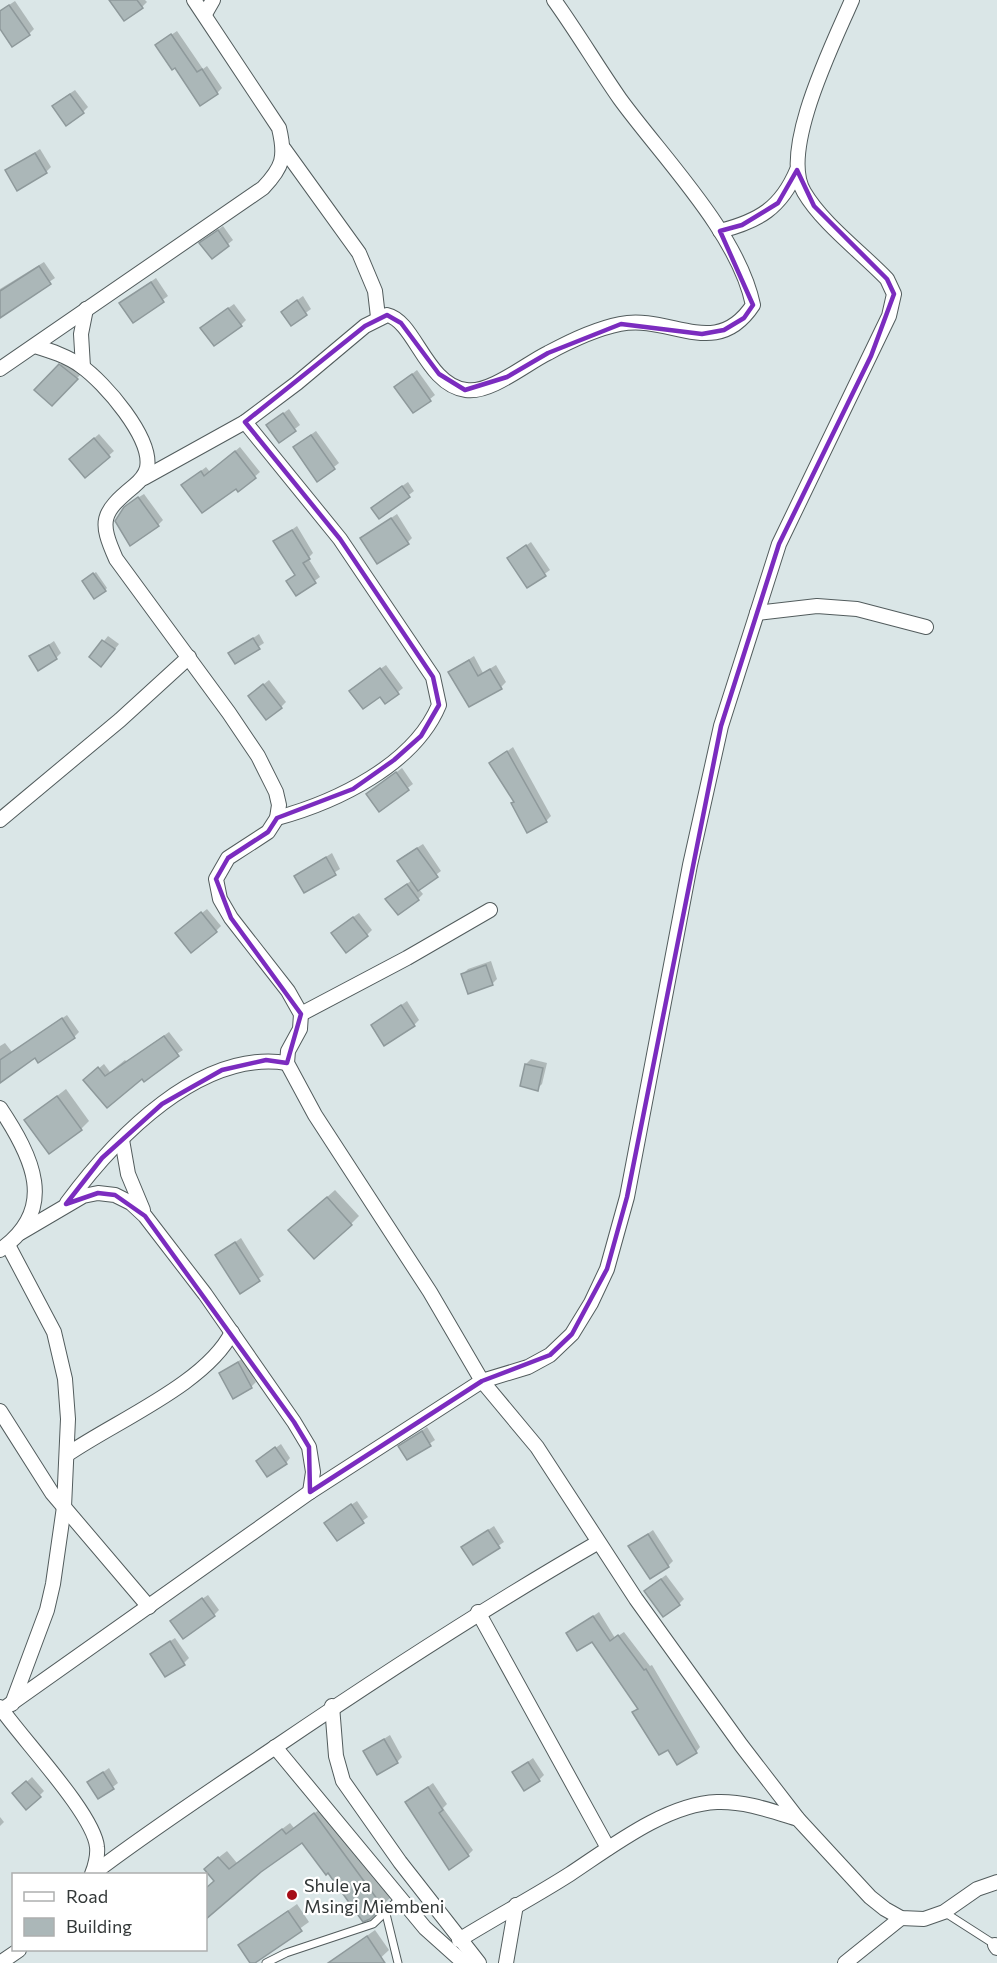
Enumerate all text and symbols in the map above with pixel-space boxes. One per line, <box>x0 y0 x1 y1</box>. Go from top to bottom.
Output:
legend <box>12 1873 207 1951</box>
place label: Shule ya Msingi Miembeni <box>304 1874 444 1917</box>
text: Road <box>66 1885 108 1907</box>
marker: Shule ya Msingi Miembeni <box>285 1888 299 1902</box>
text: Building <box>66 1915 132 1937</box>

